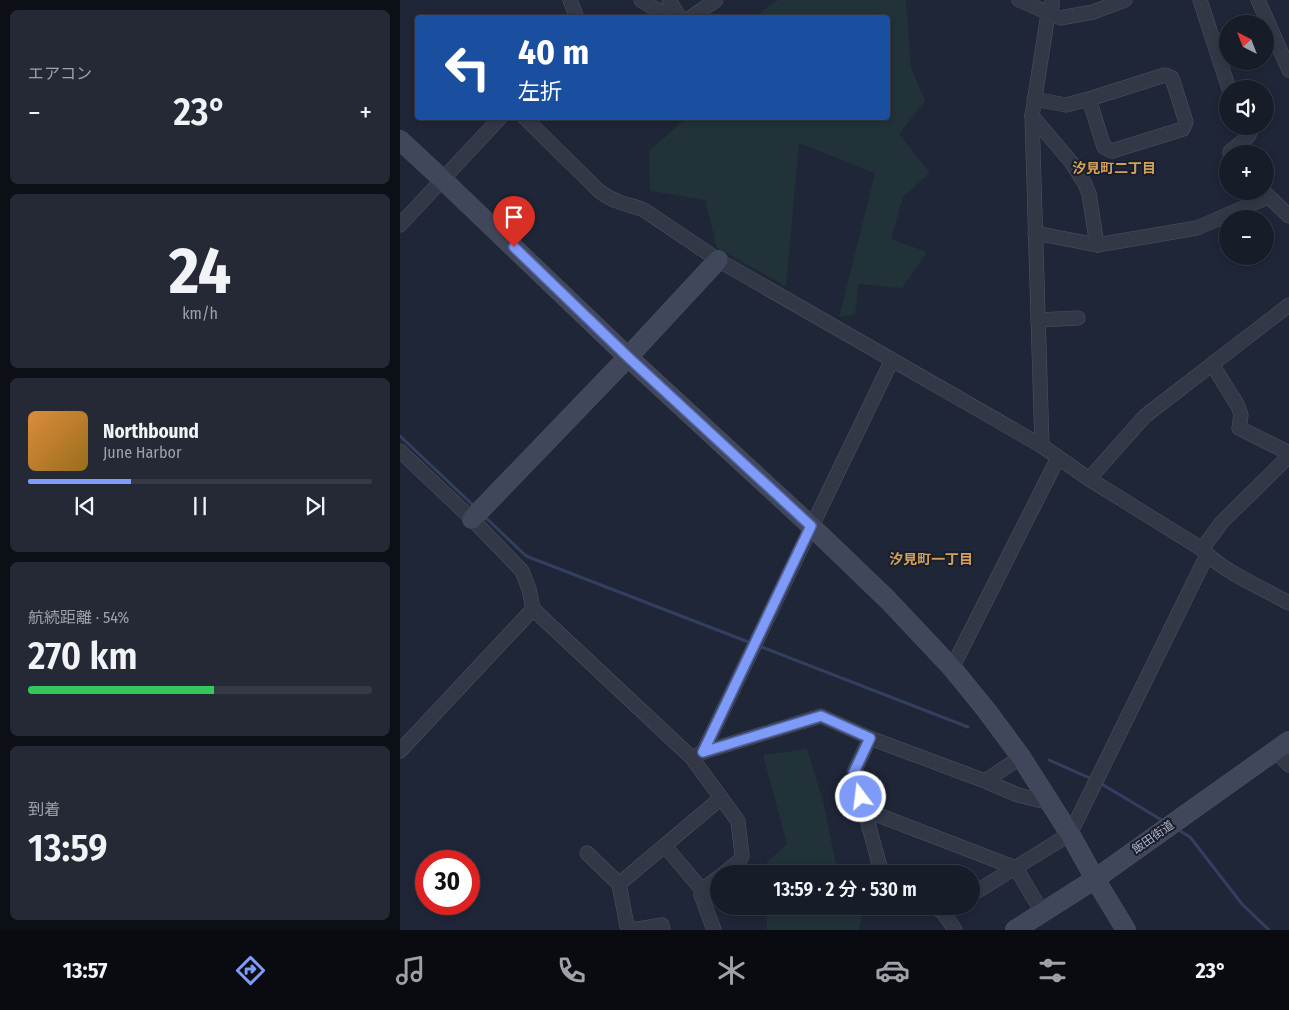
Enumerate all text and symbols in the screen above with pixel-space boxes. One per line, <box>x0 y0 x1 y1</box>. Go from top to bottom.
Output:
north arrow <box>1219 15 1274 70</box>
map controls <box>1219 15 1274 265</box>
text: 40 m <box>518 31 589 73</box>
icon: left <box>435 35 500 100</box>
text: エアコン <box>28 64 92 83</box>
text: 左折 <box>518 78 562 105</box>
button: sound <box>1219 80 1274 135</box>
text: 23° <box>173 89 226 135</box>
text: − <box>28 96 41 129</box>
text: + <box>359 96 372 129</box>
button: + <box>1219 145 1274 200</box>
district label: 汐見町二丁目 <box>1072 160 1156 177</box>
pin <box>493 196 535 247</box>
icon: arrive <box>500 203 528 231</box>
button: − <box>1219 210 1274 265</box>
text: 24 <box>169 232 231 310</box>
text: km/h <box>182 304 218 323</box>
text: Northbound <box>103 420 199 443</box>
text: June Harbor <box>103 443 181 462</box>
icon: previous <box>71 492 99 520</box>
icon: pause <box>186 492 214 520</box>
icon: next <box>301 492 329 520</box>
district label: 汐見町一丁目 <box>889 551 973 568</box>
text: 航続距離 · 54% <box>28 608 129 627</box>
text: 270 km <box>28 633 137 679</box>
position arrow <box>834 770 886 822</box>
text: 到着 <box>28 800 60 819</box>
street label: 飯田街道 <box>1129 817 1177 857</box>
text: 13:59 <box>28 825 108 871</box>
speed limit sign: 30 <box>415 850 480 915</box>
text: 13:59 · 2 分 · 530 m <box>773 878 917 901</box>
icon: directions <box>233 953 268 988</box>
icon: music <box>393 953 428 988</box>
icon: phone <box>554 953 589 988</box>
icon: climate <box>714 953 749 988</box>
icon: car <box>875 953 910 988</box>
icon: filters <box>1035 953 1070 988</box>
text: 13:57 <box>63 957 107 984</box>
text: 23° <box>1195 957 1226 984</box>

